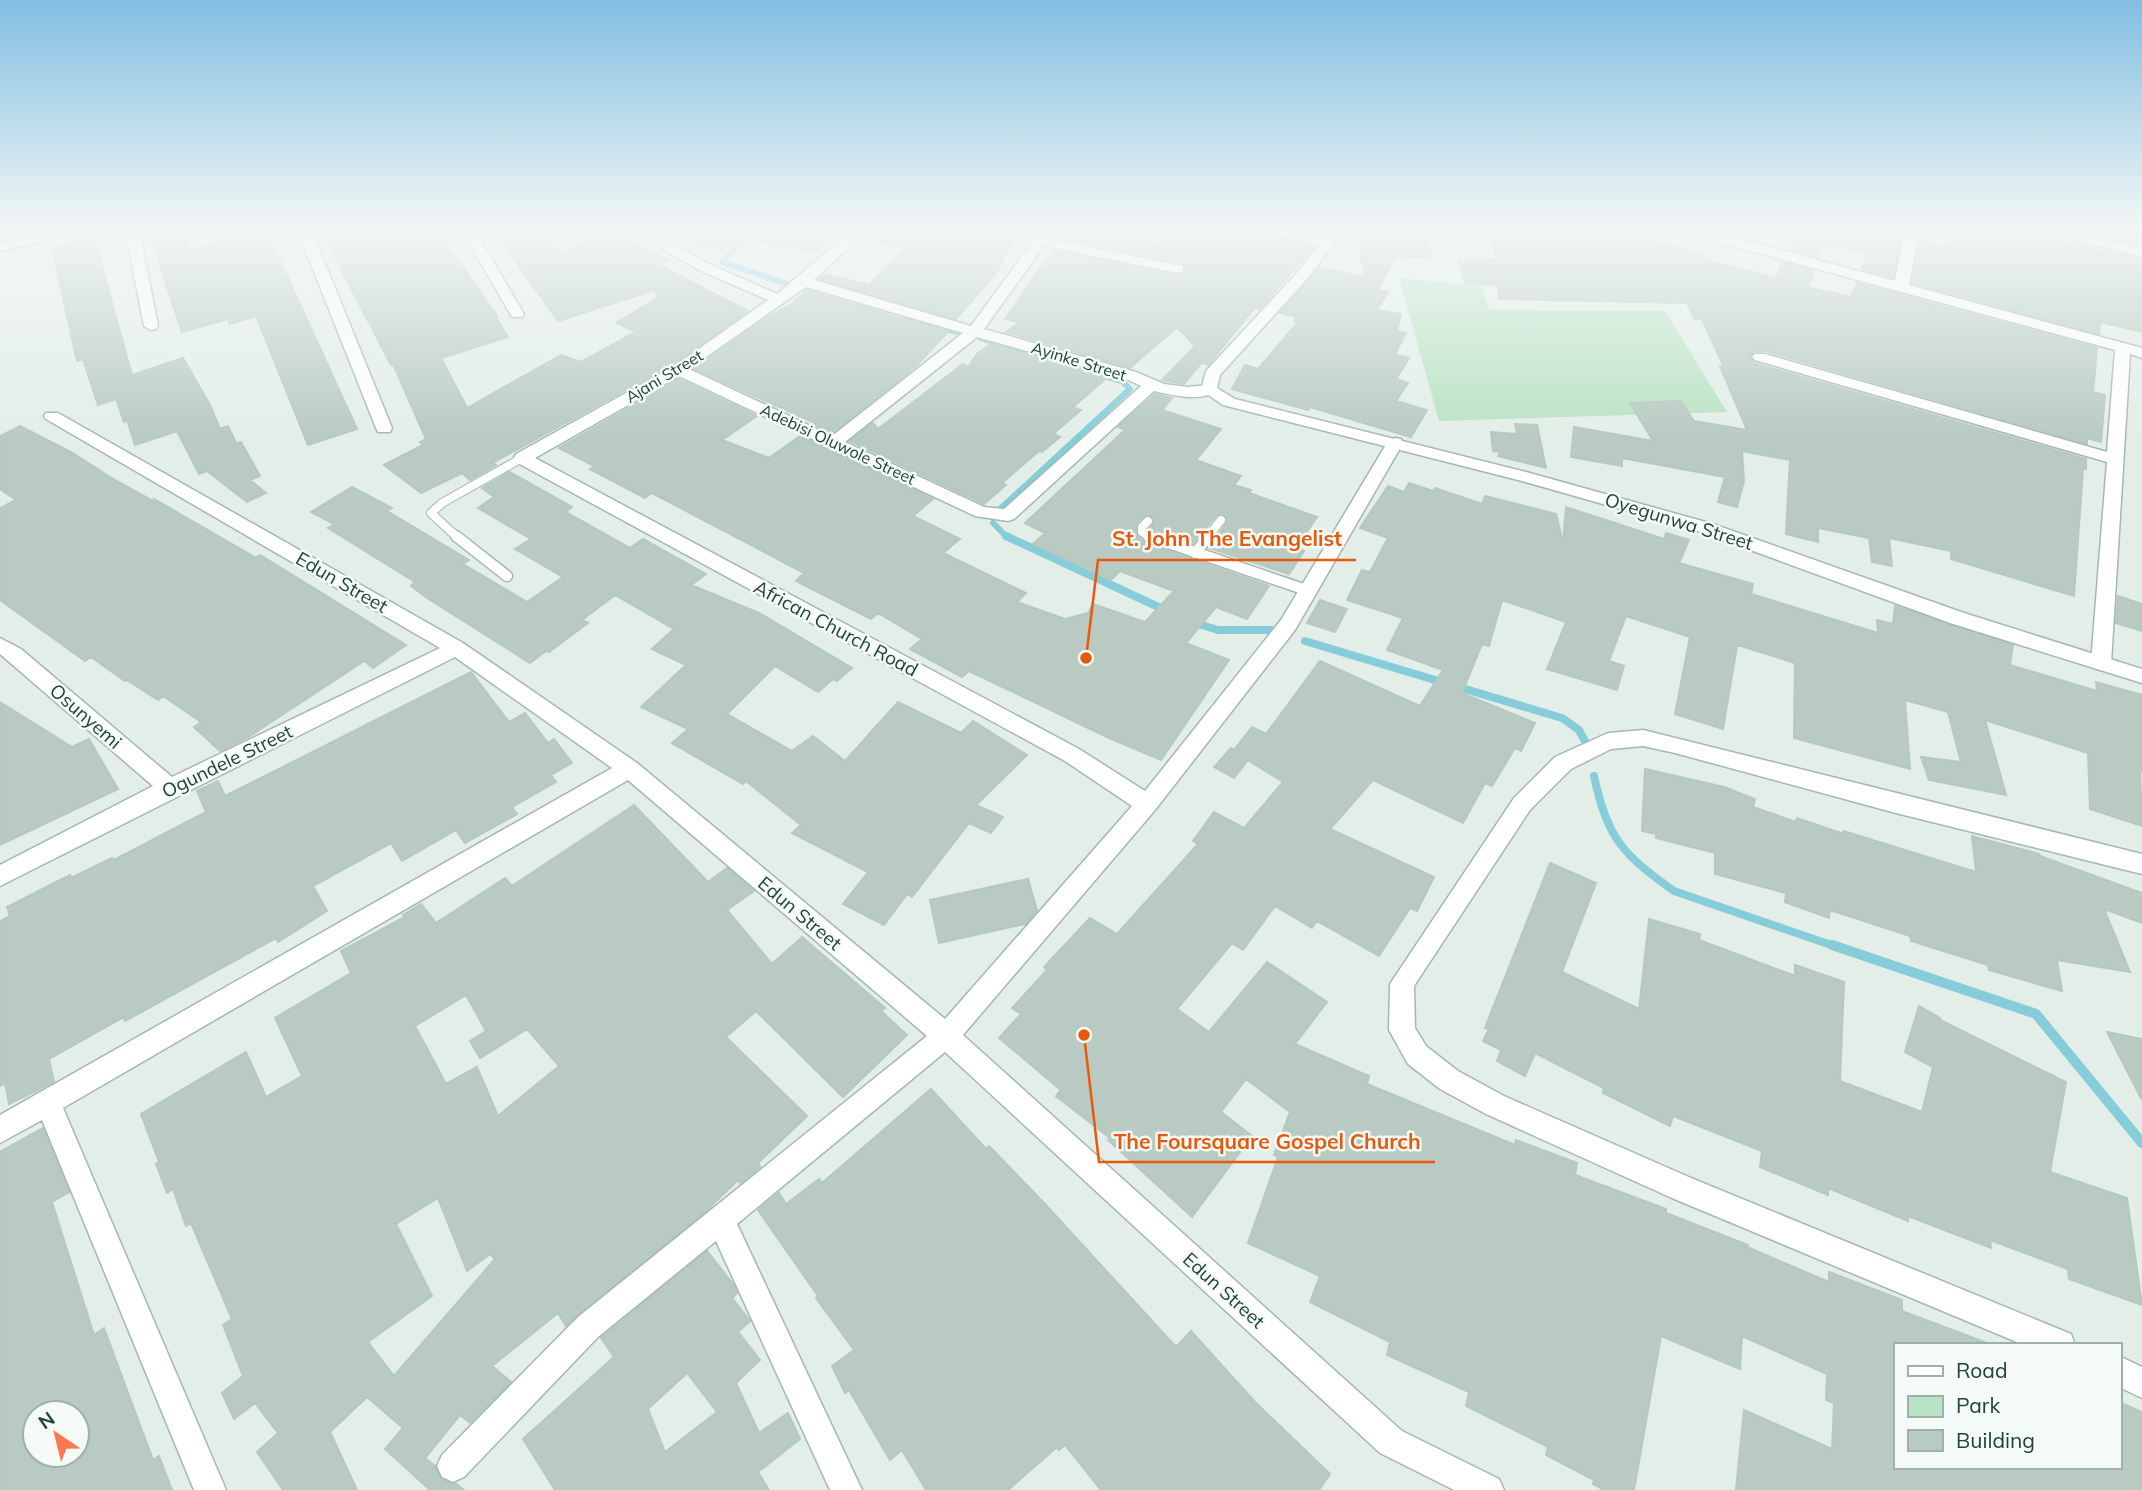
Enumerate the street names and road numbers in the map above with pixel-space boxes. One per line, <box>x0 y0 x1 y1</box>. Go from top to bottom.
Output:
street label: Ayinke Street <box>1029 337 1129 385</box>
street label: Ajani Street <box>622 345 707 407</box>
street label: Adebisi Oluwole Street <box>757 399 919 489</box>
street label: Oyegunwa Street <box>1602 487 1756 555</box>
street label: Edun Street <box>292 546 393 618</box>
street label: African Church Road <box>750 575 922 681</box>
street label: Osunyemi <box>45 678 127 754</box>
street label: Ogundele Street <box>158 719 297 803</box>
street label: Edun Street <box>753 871 847 955</box>
street label: Edun Street <box>1178 1247 1270 1333</box>

